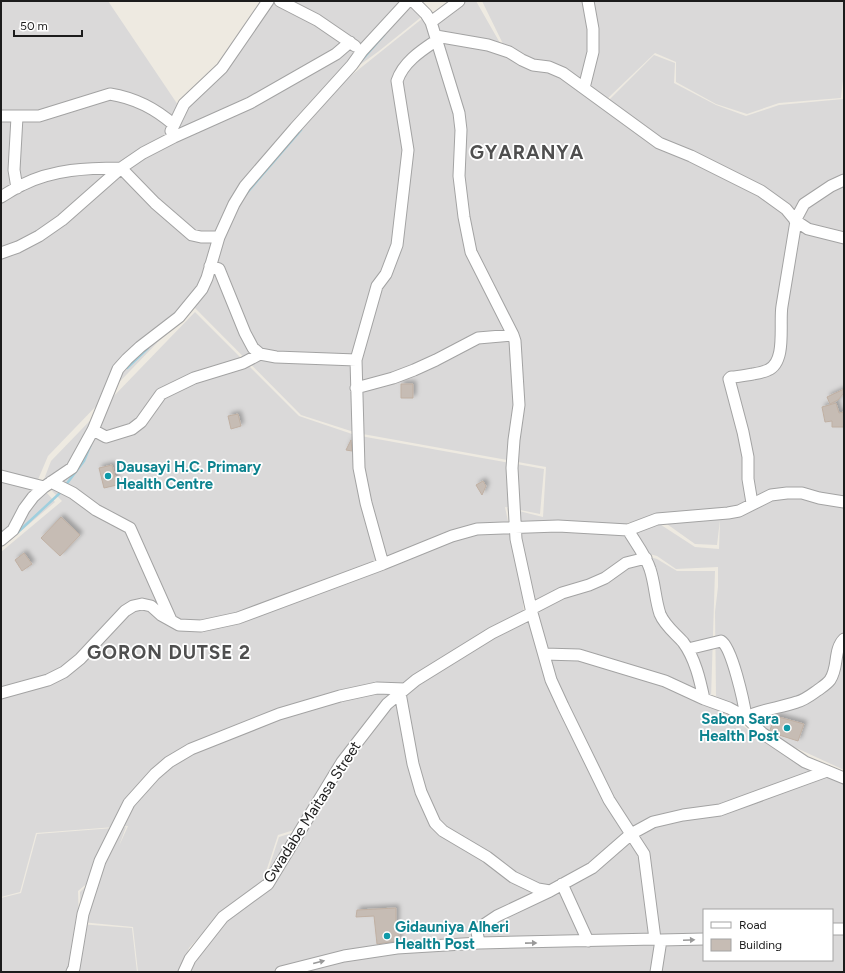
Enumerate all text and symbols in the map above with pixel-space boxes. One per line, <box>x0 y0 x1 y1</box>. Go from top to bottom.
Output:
scale bar <box>14 12 82 38</box>
text: 50 m <box>20 19 48 33</box>
district label: GYARANYA <box>470 141 584 164</box>
place label: Dausayi H.C. Primary Health Centre <box>116 458 261 493</box>
marker: Dausayi H.C. Primary Health Centre <box>103 471 113 481</box>
district label: GORON DUTSE 2 <box>87 641 251 664</box>
place label: Sabon Sara Health Post <box>699 710 779 745</box>
marker: Sabon Sara Health Post <box>782 723 792 733</box>
street label: Gwadabe Maitasa Street <box>259 738 365 886</box>
legend <box>703 909 833 961</box>
place label: Gidauniya Alheri Health Post <box>395 918 509 953</box>
text: Road <box>739 918 767 932</box>
marker: Gidauniya Alheri Health Post <box>382 931 392 941</box>
one-way arrow <box>683 936 695 943</box>
text: Building <box>739 938 782 952</box>
one-way arrow <box>525 939 537 946</box>
one-way arrow <box>312 959 325 965</box>

